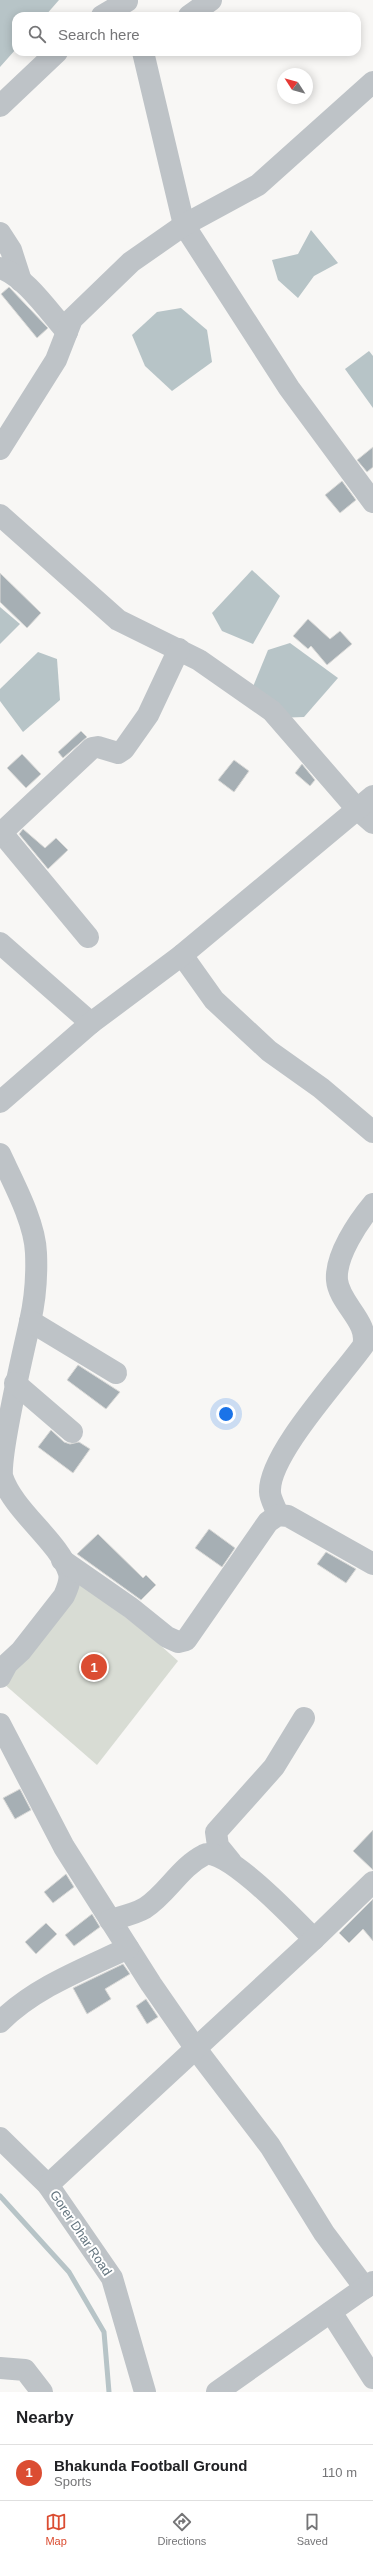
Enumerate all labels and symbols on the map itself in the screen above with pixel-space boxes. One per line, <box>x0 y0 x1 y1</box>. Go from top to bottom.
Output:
north arrow <box>277 68 313 104</box>
your location <box>216 1404 236 1424</box>
pin: 1 <box>81 1652 107 1682</box>
street label: Gorer Dhar Road <box>47 2187 115 2279</box>

